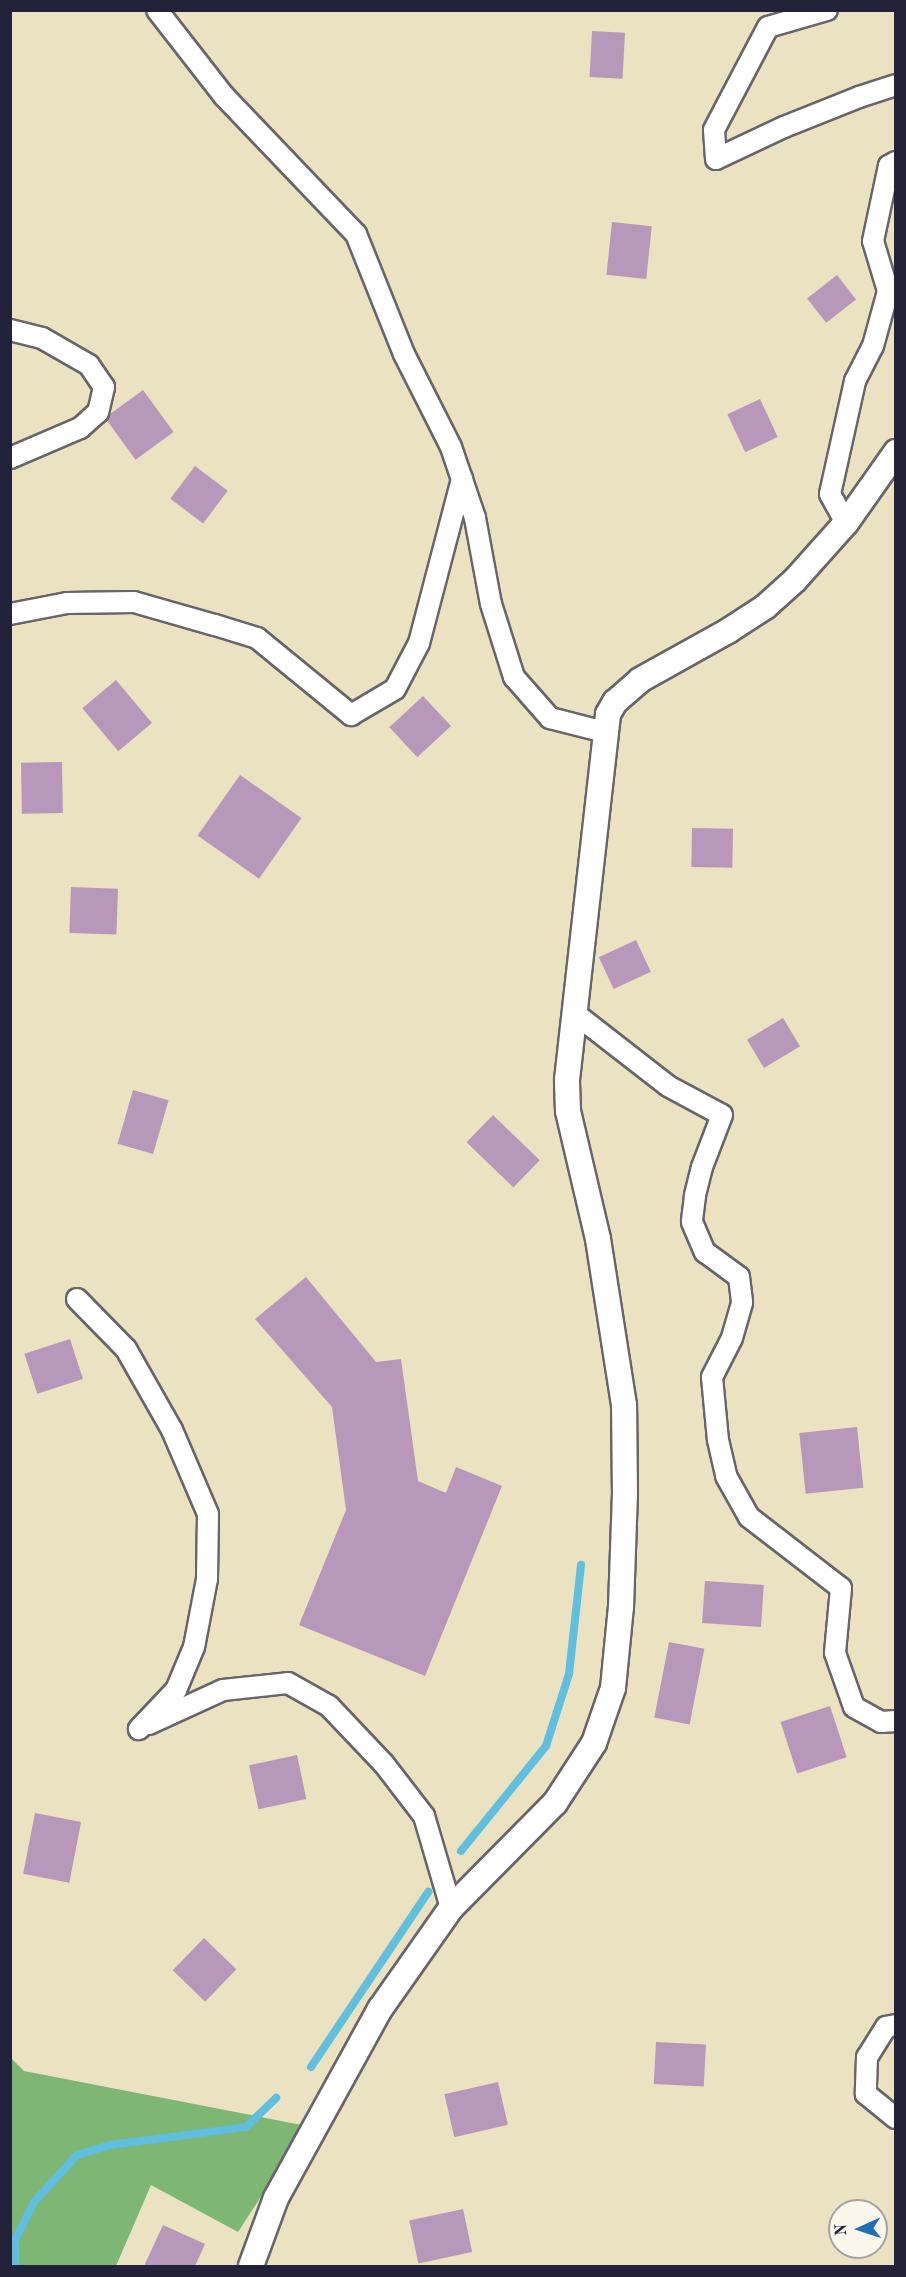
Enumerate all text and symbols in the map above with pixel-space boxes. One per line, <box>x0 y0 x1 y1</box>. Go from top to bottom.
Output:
north arrow <box>828 2199 888 2259</box>
text: N <box>834 2223 850 2236</box>

